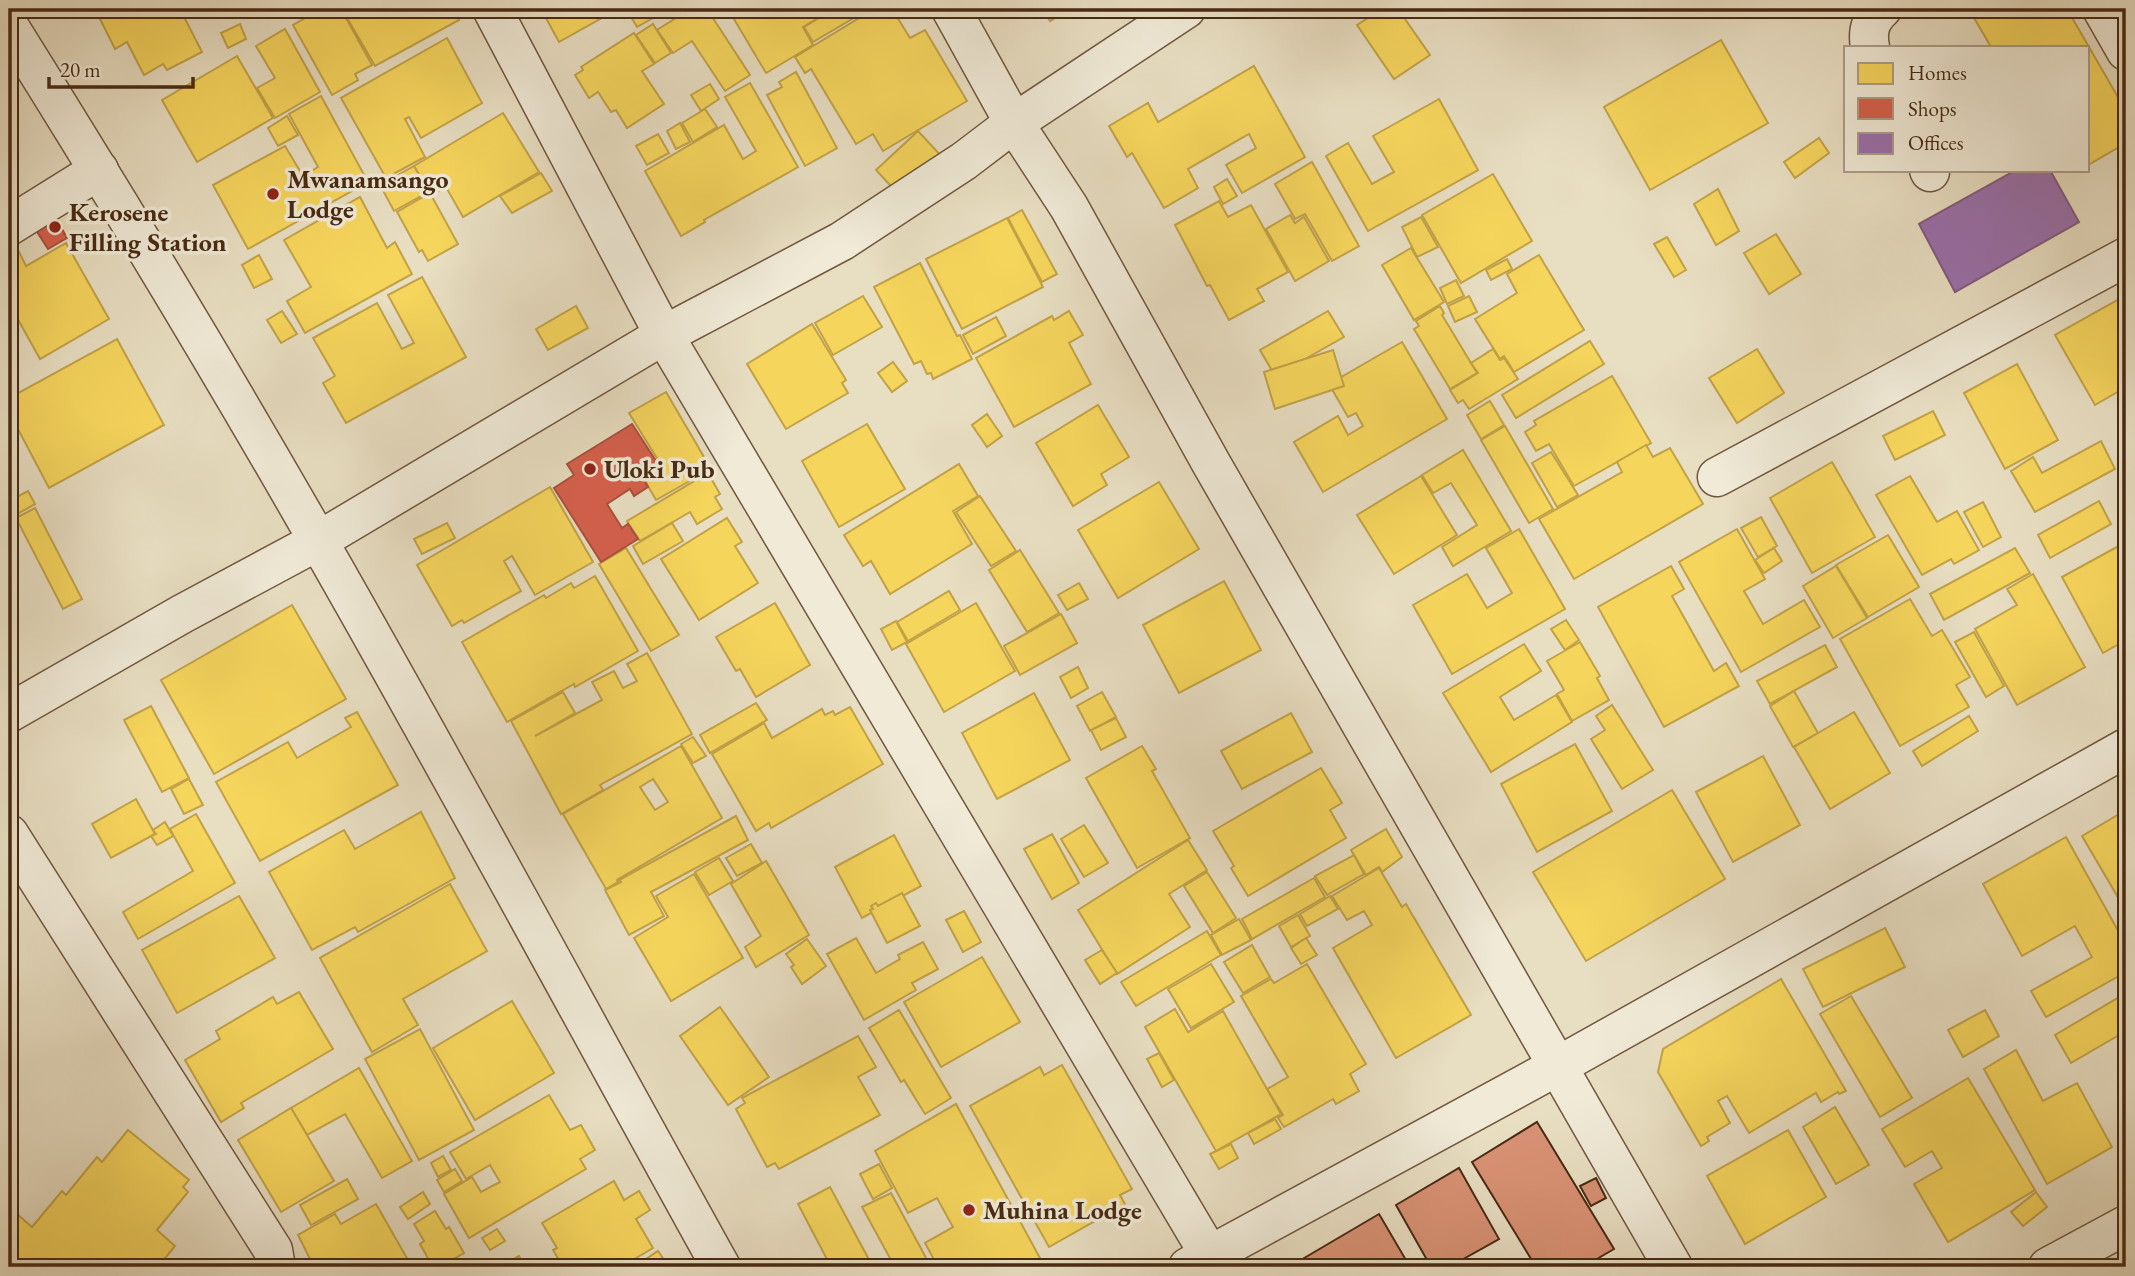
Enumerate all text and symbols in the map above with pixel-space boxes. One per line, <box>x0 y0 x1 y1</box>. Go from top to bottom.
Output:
scale bar <box>49 46 192 90</box>
legend <box>1844 46 2090 172</box>
text: 20 m <box>60 56 101 83</box>
text: Homes <box>1908 59 1967 86</box>
text: Shops <box>1908 95 1957 122</box>
text: Offices <box>1908 129 1964 156</box>
place label: Mwanamsango Lodge <box>287 162 449 226</box>
marker: Mwanamsango Lodge <box>265 186 281 202</box>
place label: Kerosene Filling Station <box>69 195 227 259</box>
marker: Kerosene Filling Station <box>47 219 63 235</box>
place label: Uloki Pub <box>604 452 715 486</box>
marker: Uloki Pub <box>582 461 598 477</box>
place label: Muhina Lodge <box>983 1193 1142 1227</box>
marker: Muhina Lodge <box>961 1202 977 1218</box>

